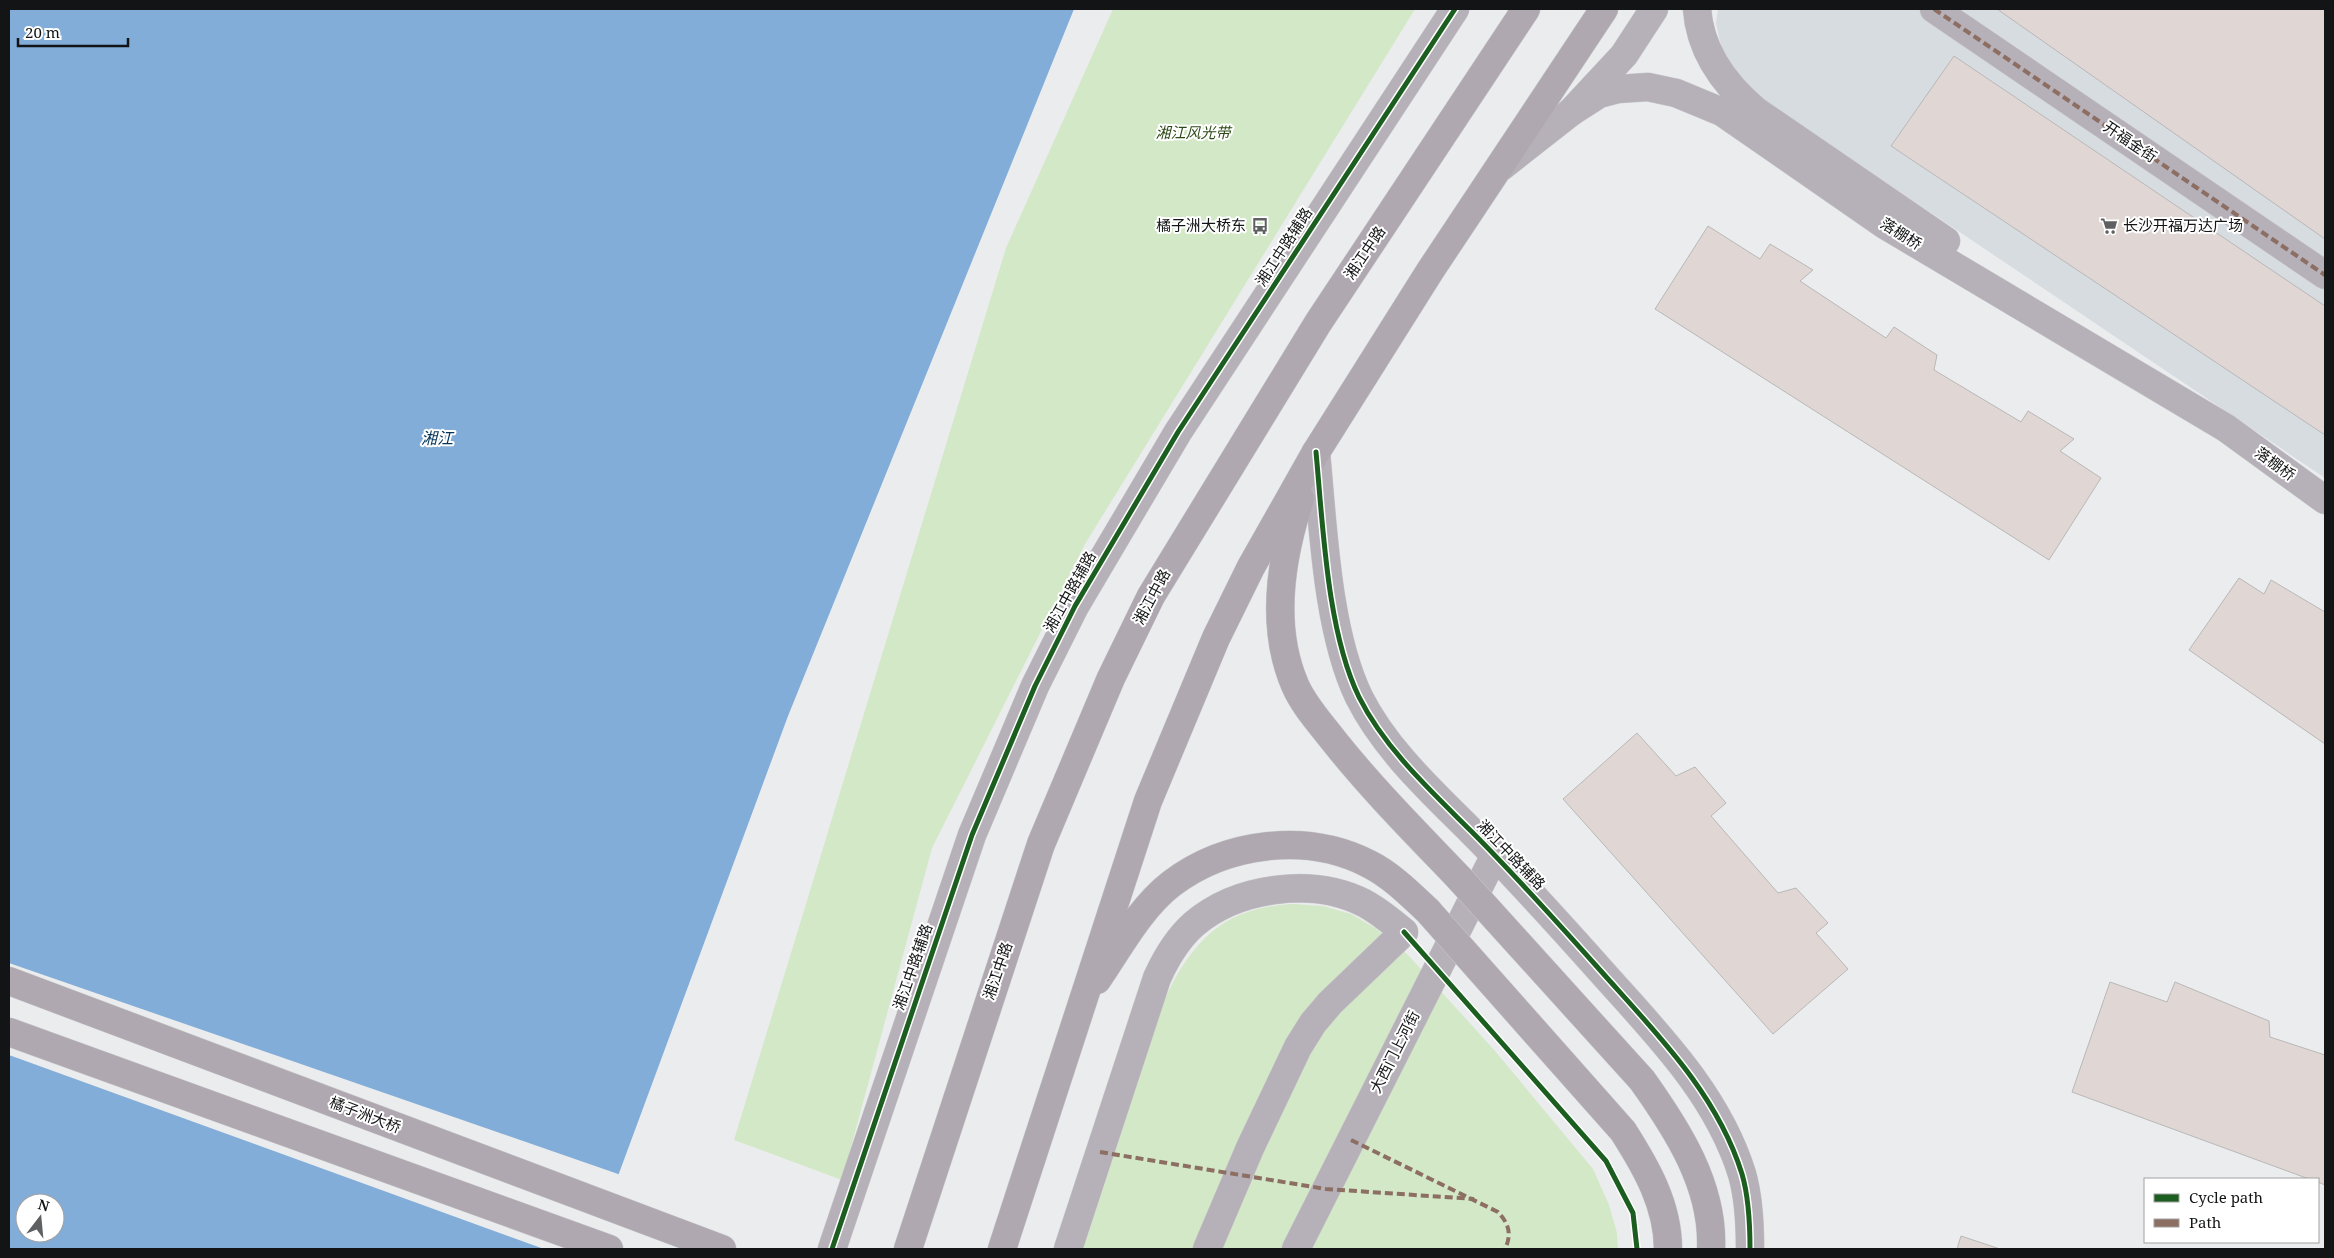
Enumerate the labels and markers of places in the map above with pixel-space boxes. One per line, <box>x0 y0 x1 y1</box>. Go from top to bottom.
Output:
place label: 橘子洲大桥东 <box>1156 215 1246 235</box>
place label: 长沙开福万达广场 <box>2123 215 2243 235</box>
bus stop icon: 橘子洲大桥东 <box>1250 216 1270 236</box>
supermarket icon: 长沙开福万达广场 <box>2099 216 2119 236</box>

